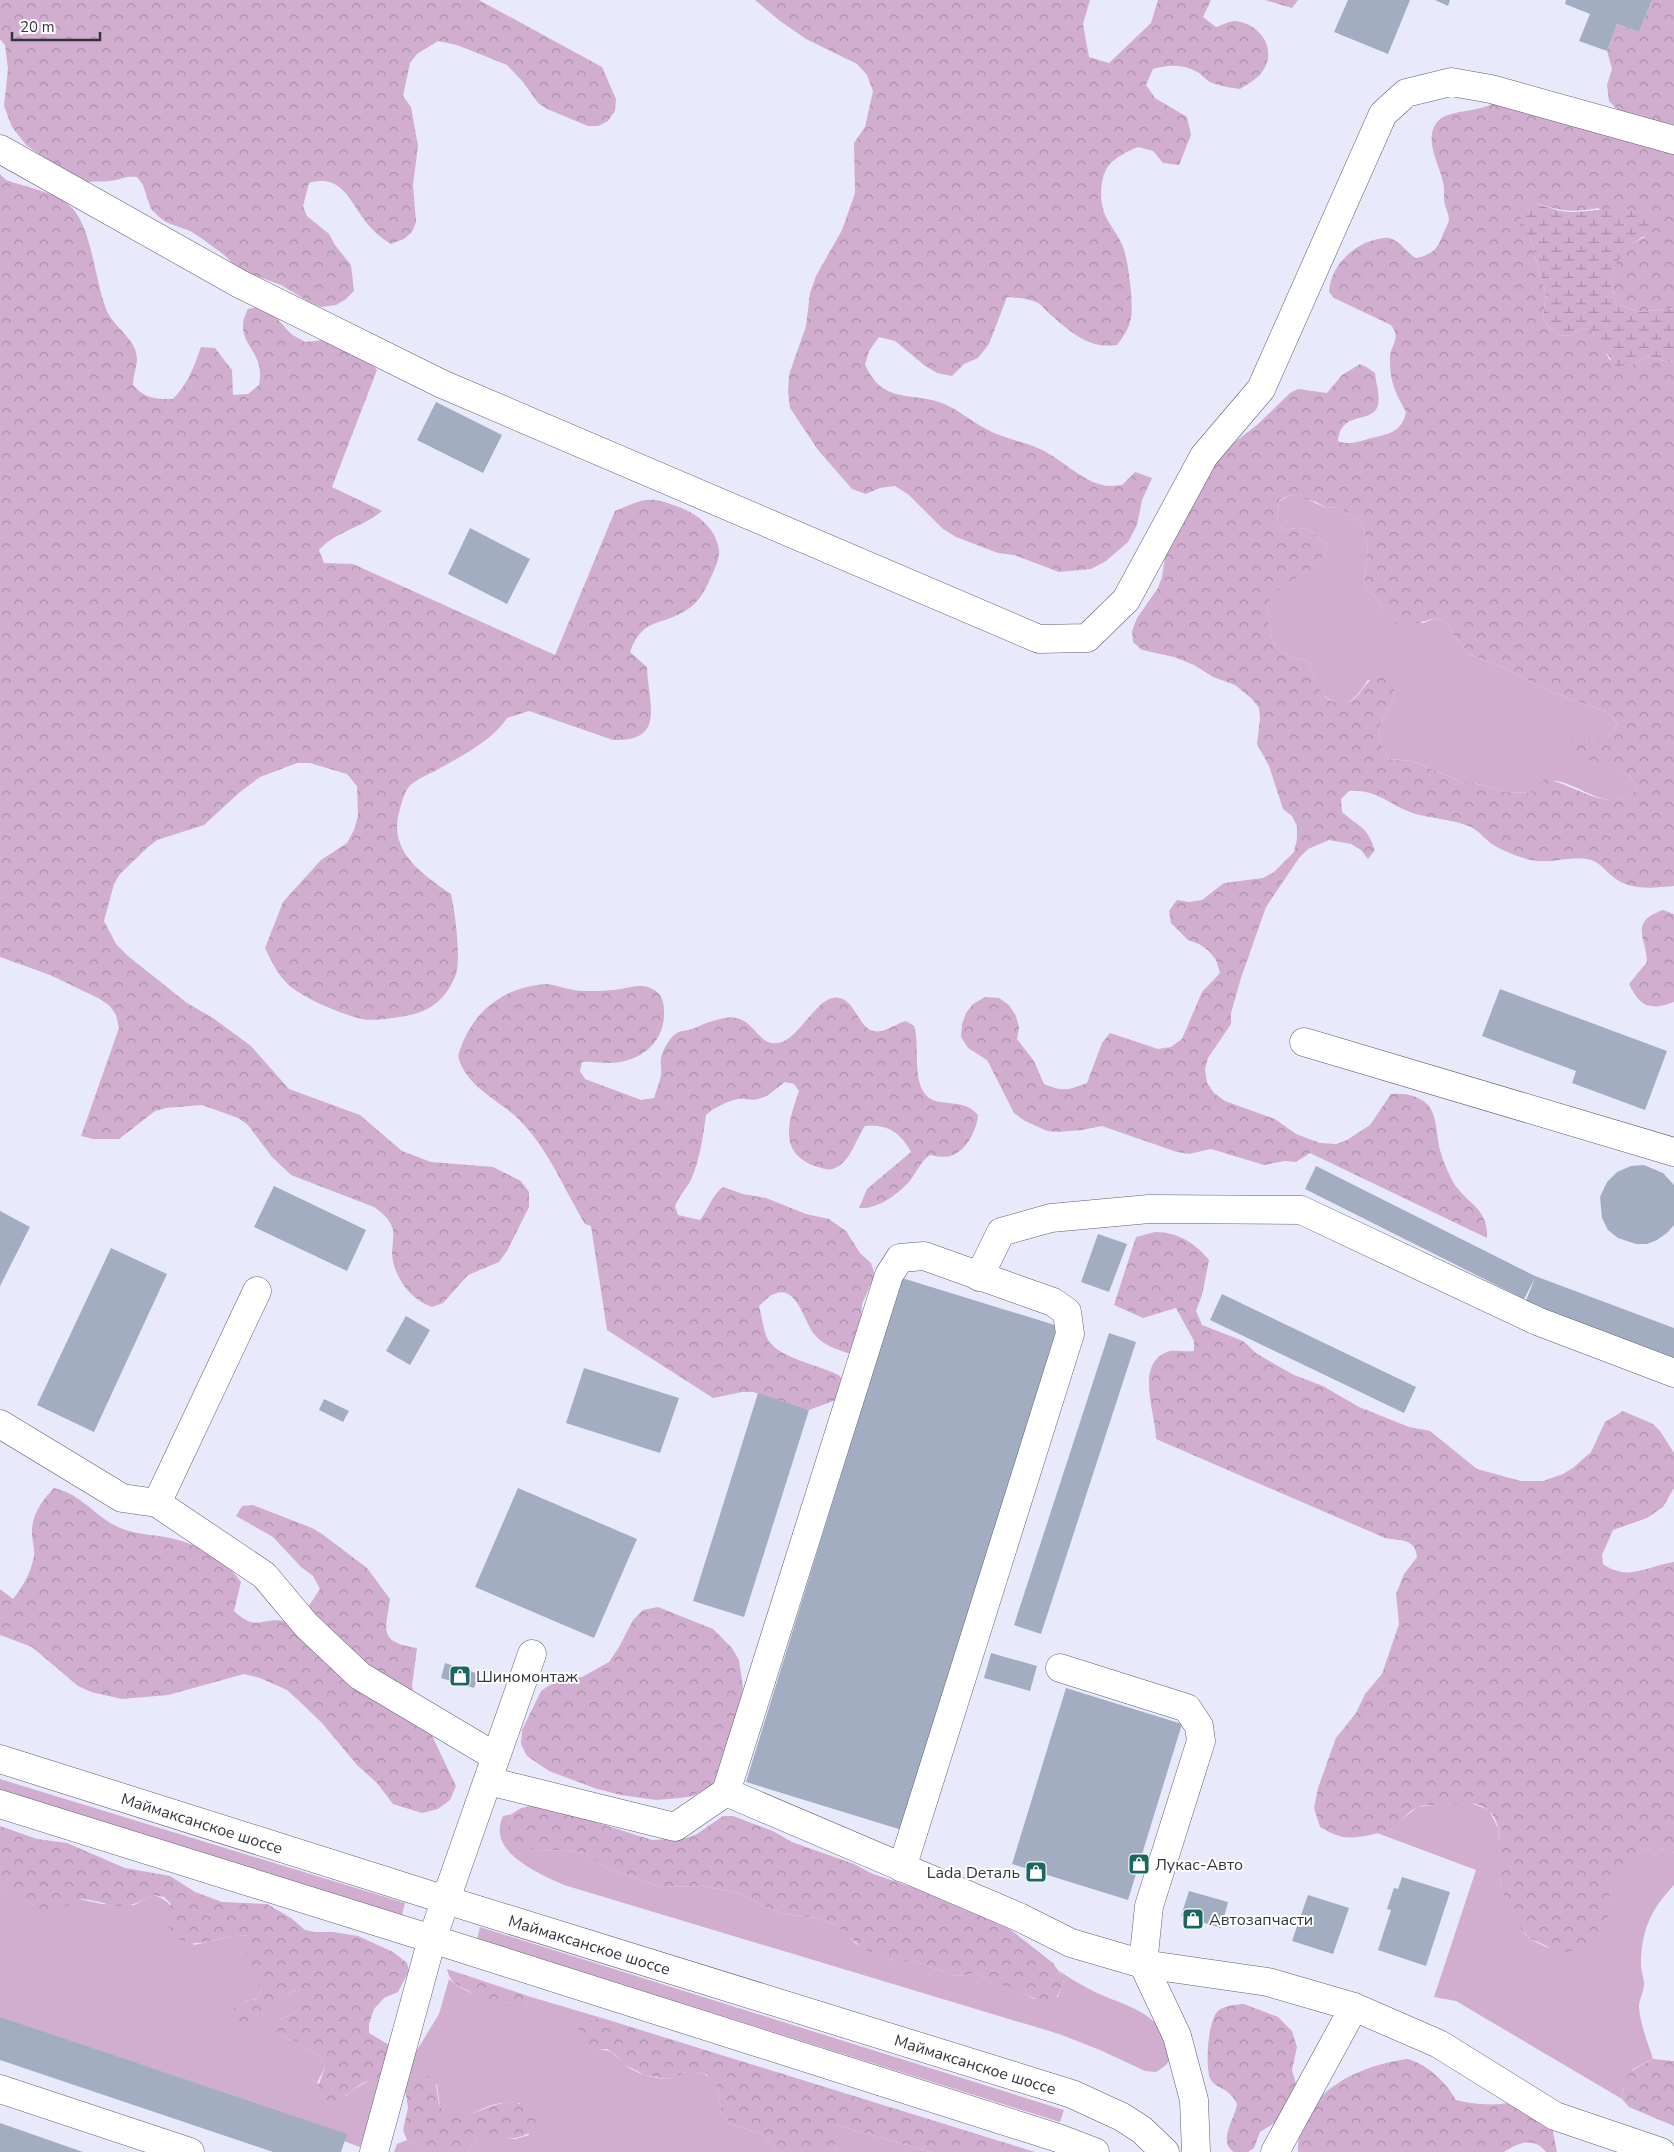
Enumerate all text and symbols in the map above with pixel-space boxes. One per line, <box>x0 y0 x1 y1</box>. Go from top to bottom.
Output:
scale bar <box>12 10 100 42</box>
text: 20 m <box>20 17 55 37</box>
shop icon: Шиномонтаж <box>448 1664 472 1688</box>
place label: Шиномонтаж <box>476 1666 578 1688</box>
street label: Маймаксанское шоссе <box>118 1788 285 1860</box>
shop icon: Лукас-Авто <box>1127 1852 1151 1876</box>
place label: Лукас-Авто <box>1155 1854 1243 1876</box>
shop icon: Lada Dеталь <box>1024 1860 1048 1884</box>
place label: Lada Dеталь <box>927 1862 1020 1884</box>
shop icon: Автозапчасти <box>1181 1907 1205 1931</box>
place label: Автозапчасти <box>1209 1909 1313 1931</box>
street label: Маймаксанское шоссе <box>506 1910 673 1981</box>
street label: Маймаксанское шоссе <box>891 2030 1059 2100</box>

